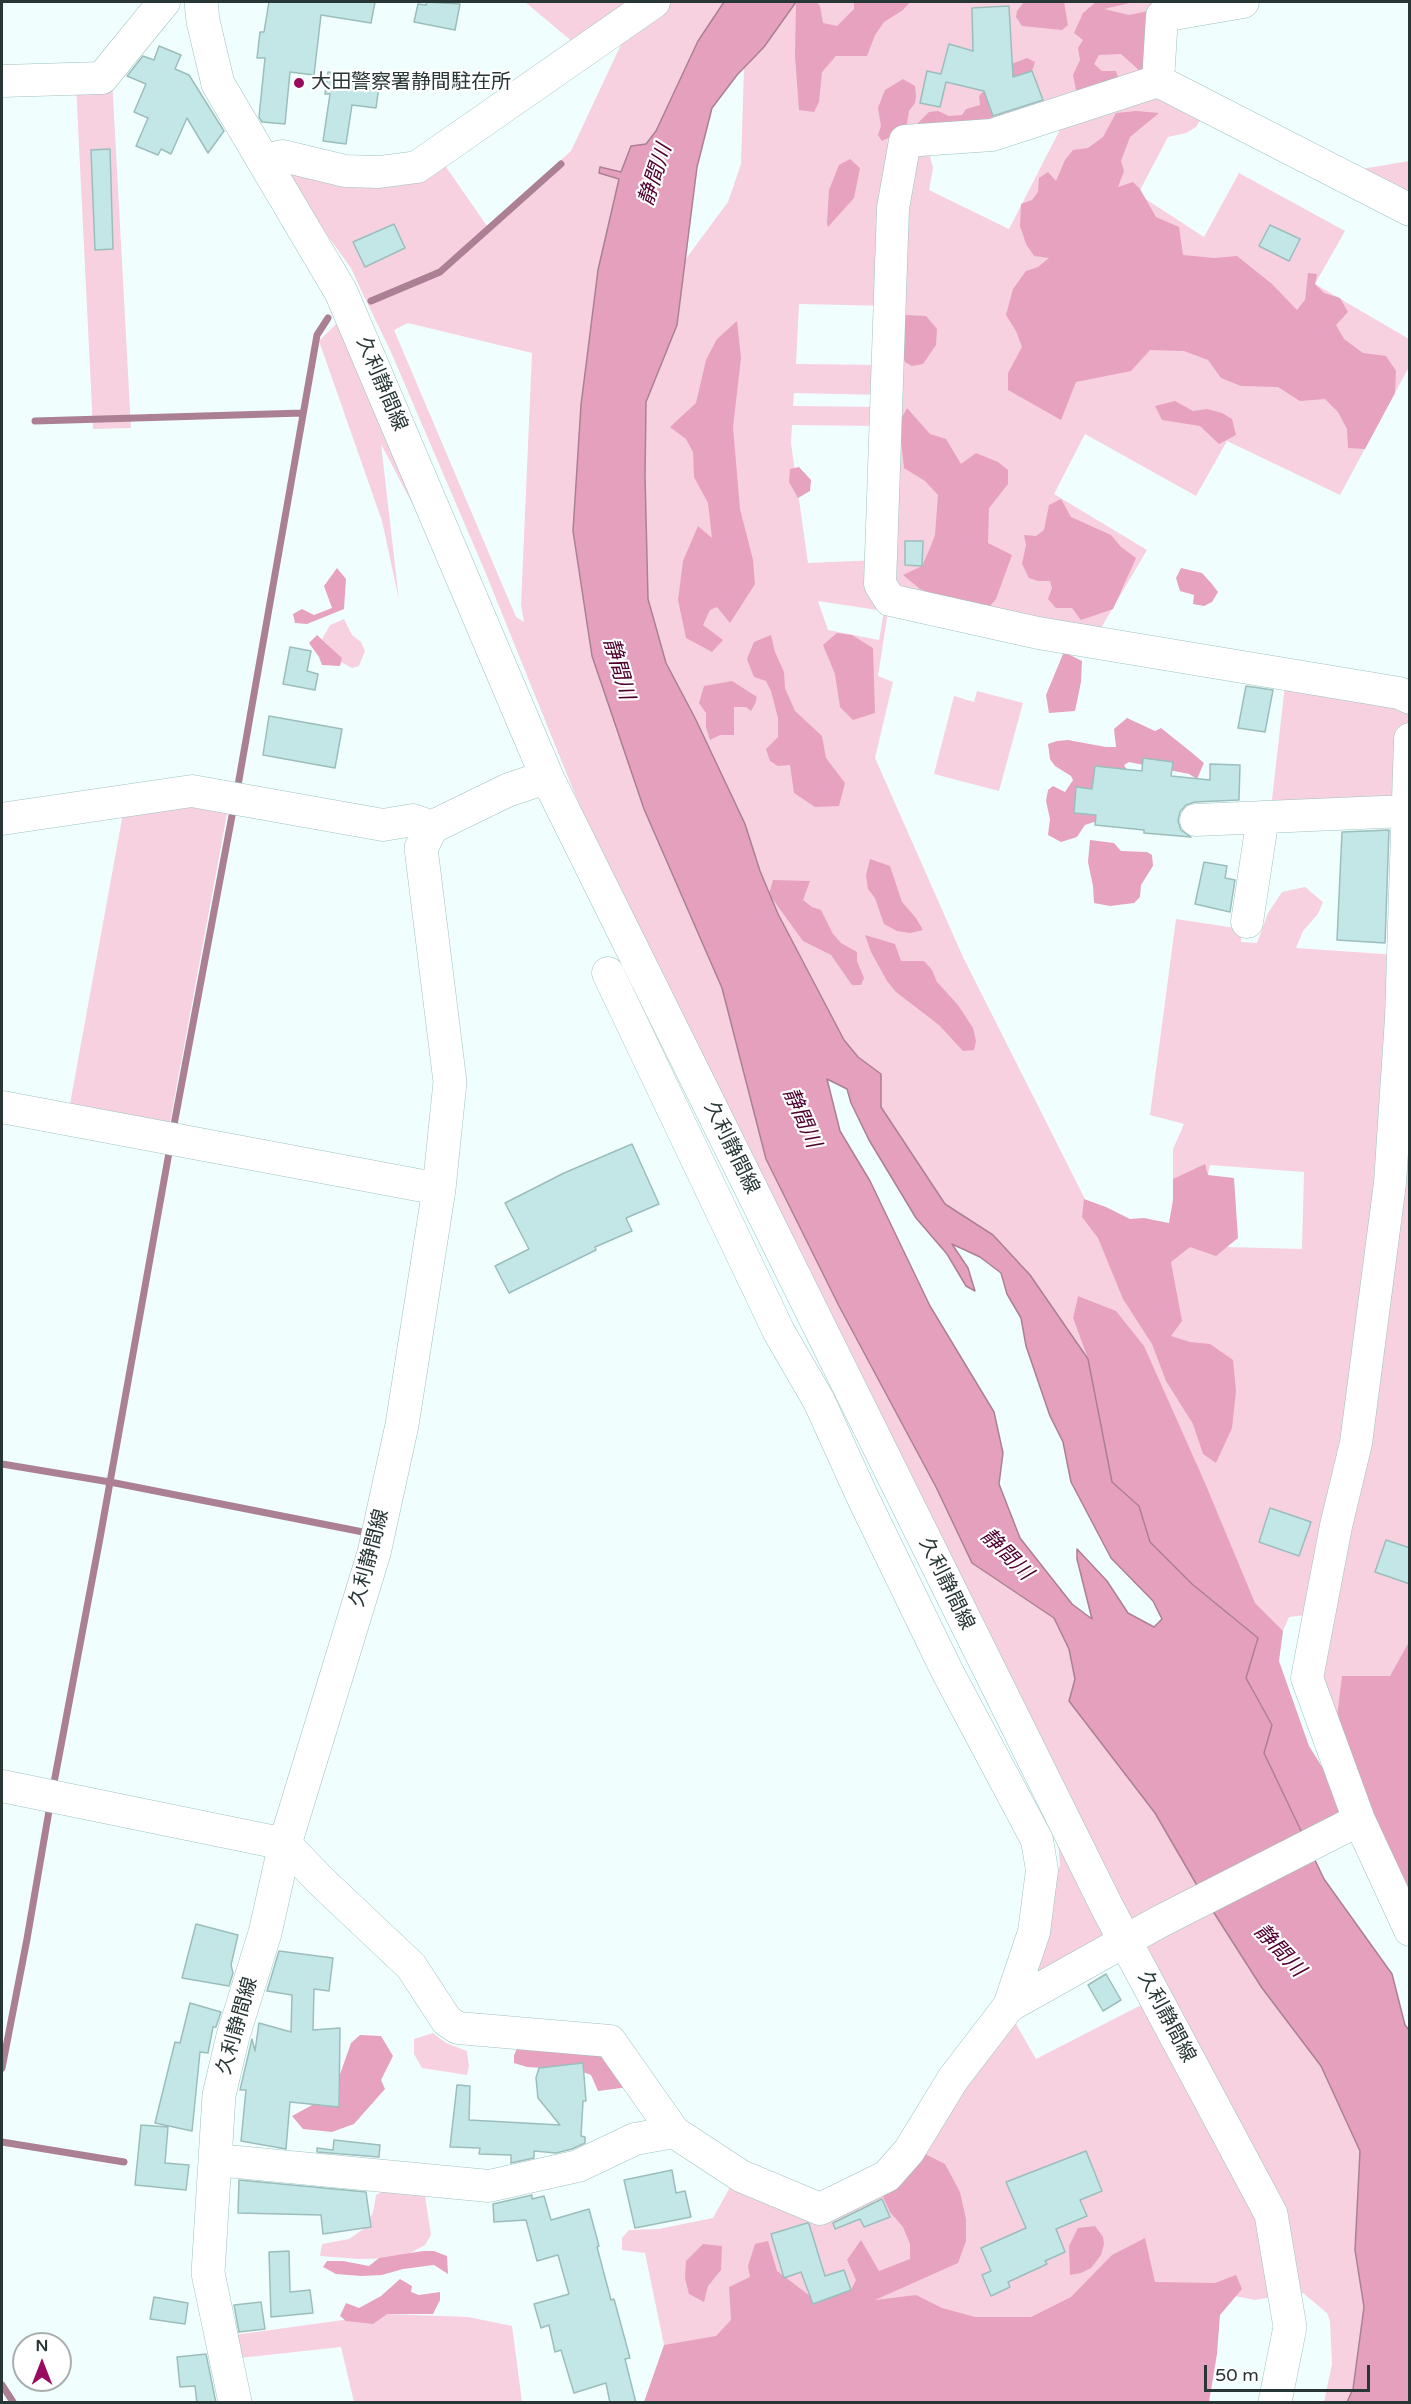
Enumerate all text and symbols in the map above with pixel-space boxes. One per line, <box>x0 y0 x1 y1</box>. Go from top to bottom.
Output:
place label: 大田警察署静間駐在所 <box>311 71 511 95</box>
marker: 大田警察署静間駐在所 <box>292 76 306 90</box>
water label: 静間川 <box>634 141 678 209</box>
street label: 久利静間線 <box>350 333 412 435</box>
water label: 静間川 <box>597 635 639 703</box>
water label: 静間川 <box>777 1084 825 1152</box>
street label: 久利静間線 <box>698 1098 764 1198</box>
street label: 久利静間線 <box>345 1507 395 1609</box>
water label: 静間川 <box>975 1524 1037 1586</box>
street label: 久利静間線 <box>913 1534 979 1634</box>
water label: 静間川 <box>1248 1919 1310 1983</box>
street label: 久利静間線 <box>1132 1967 1200 2067</box>
street label: 久利静間線 <box>213 1975 263 2077</box>
north arrow <box>12 2332 72 2392</box>
text: N <box>36 2336 48 2356</box>
scale bar <box>1207 2353 1374 2391</box>
text: 50 m <box>1215 2364 1259 2386</box>

